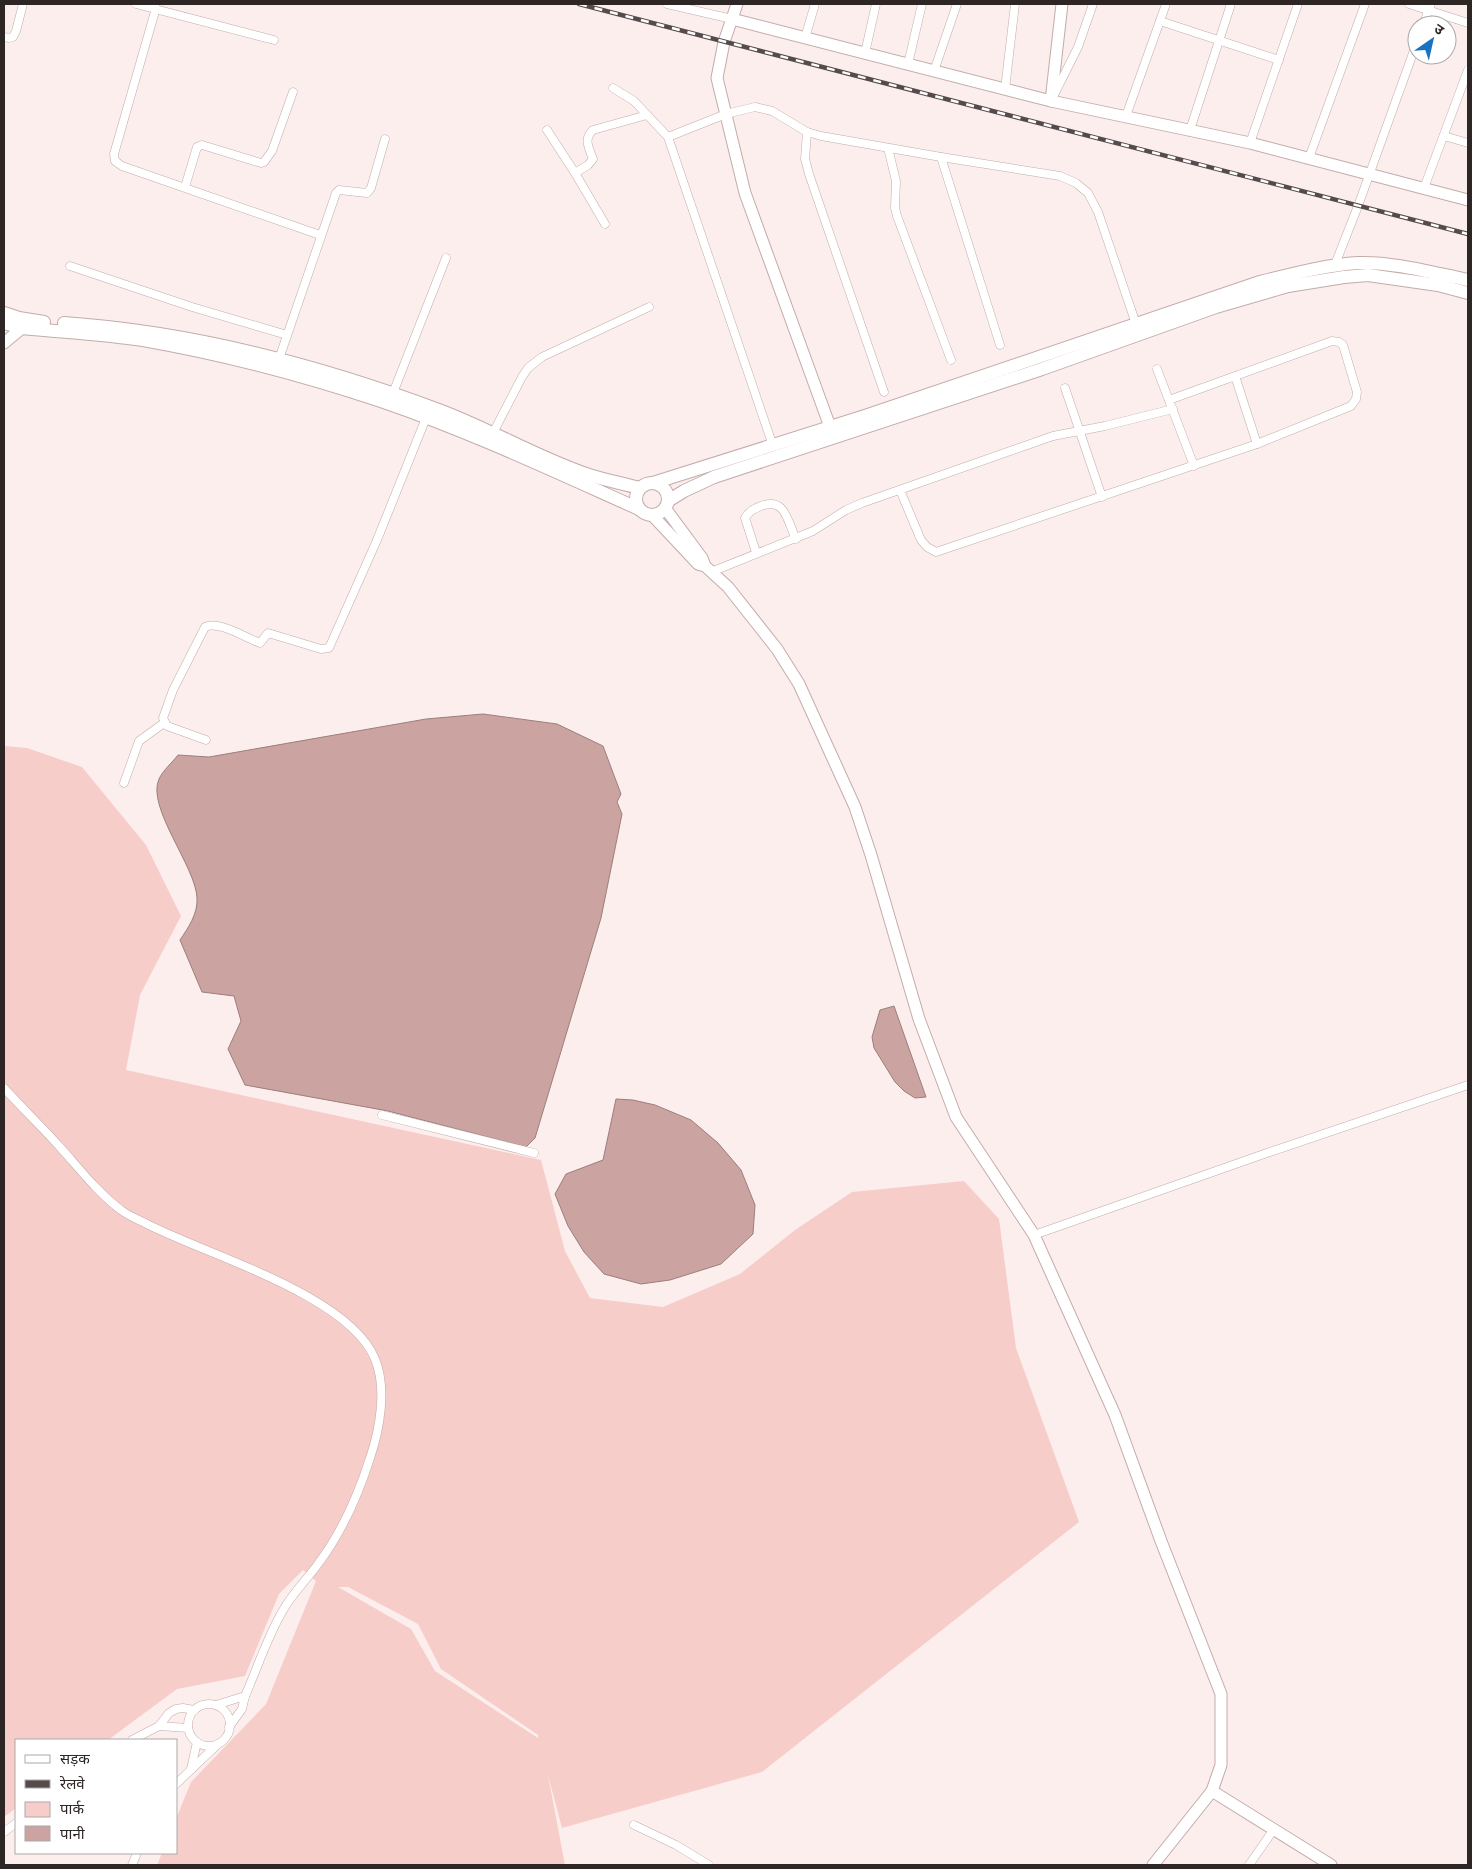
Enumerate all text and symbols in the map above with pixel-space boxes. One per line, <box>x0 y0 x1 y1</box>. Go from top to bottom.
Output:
north arrow <box>1407 15 1457 65</box>
text: उ <box>1431 20 1448 39</box>
legend <box>15 1739 178 1854</box>
text: सड़क <box>60 1750 90 1767</box>
text: रेलवे <box>59 1775 85 1792</box>
text: पार्क <box>60 1800 84 1817</box>
text: पानी <box>60 1825 86 1842</box>

